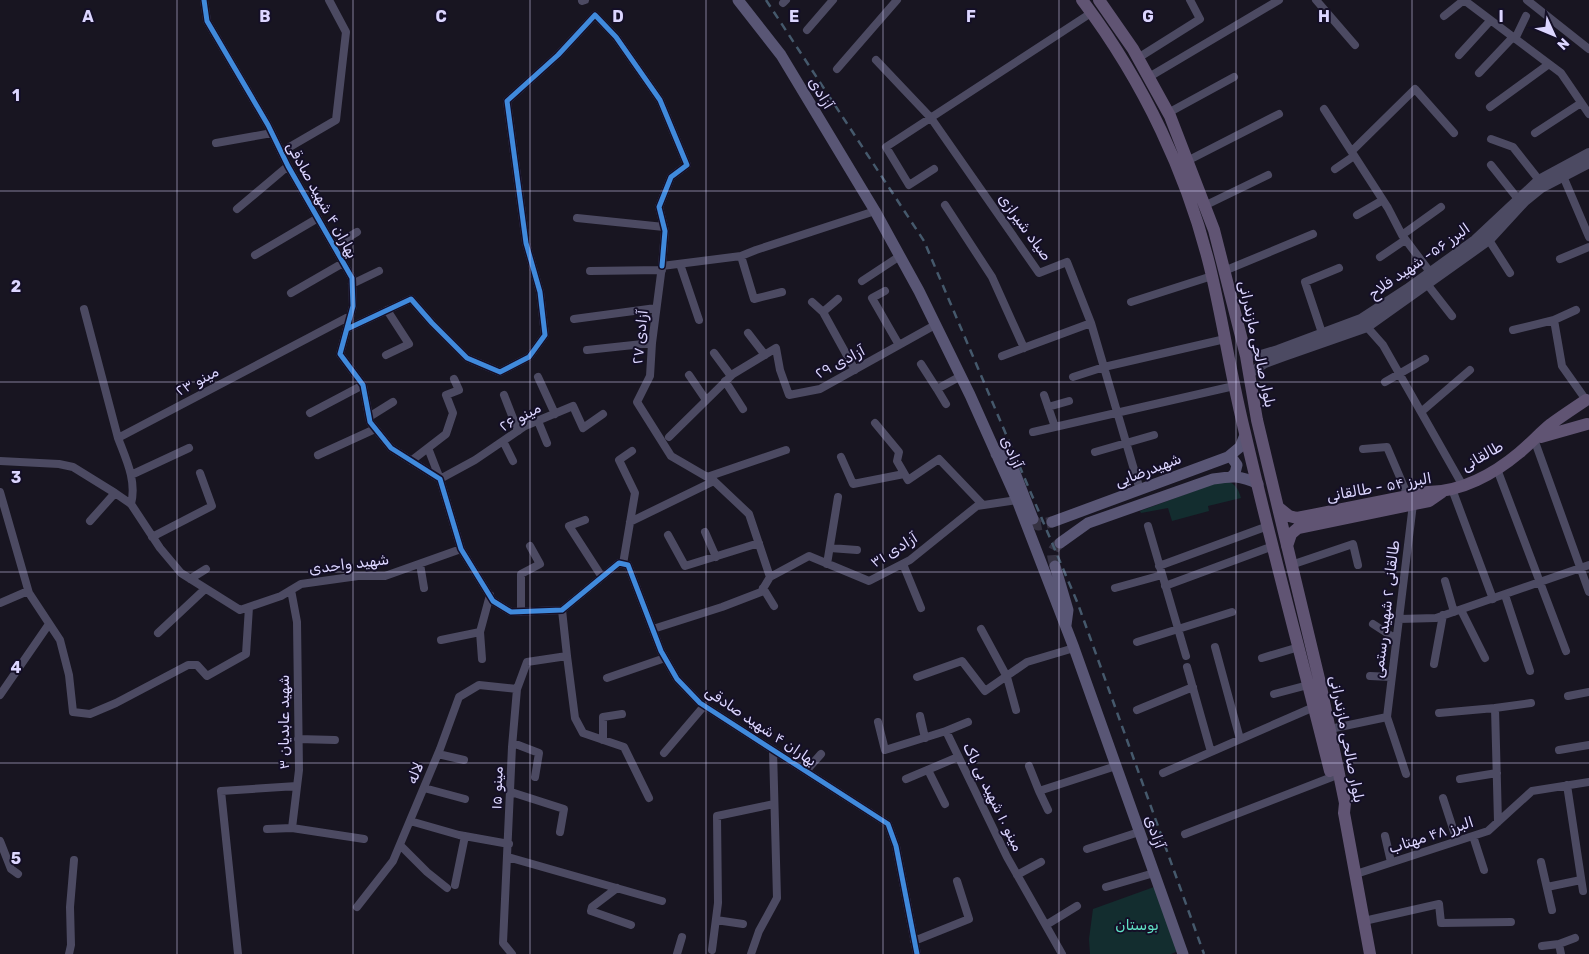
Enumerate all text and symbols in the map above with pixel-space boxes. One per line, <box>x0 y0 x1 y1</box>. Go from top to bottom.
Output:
text: A <box>82 7 94 26</box>
text: B <box>259 7 271 26</box>
text: C <box>435 7 447 26</box>
text: D <box>612 7 624 26</box>
text: E <box>789 7 799 26</box>
text: F <box>966 7 976 26</box>
text: G <box>1142 7 1154 26</box>
text: H <box>1318 7 1330 26</box>
text: I <box>1498 7 1504 26</box>
north arrow <box>1529 10 1579 60</box>
text: N <box>1553 34 1573 53</box>
street label: آزادی <box>805 74 838 113</box>
text: 1 <box>12 86 20 105</box>
street label: بهاران ۴ شهید صادقی <box>282 138 362 262</box>
street label: صیاد شیرازی <box>995 190 1055 264</box>
street label: البرز ۵۶- شهید فلاح <box>1365 219 1475 304</box>
text: 2 <box>11 277 21 296</box>
street label: بلوار صالحی مازندرانی <box>1235 279 1279 409</box>
street label: آزادی ۲۷ <box>628 308 652 365</box>
street label: آزادی ۲۹ <box>812 341 869 383</box>
street label: مینو ۲۳ <box>172 362 222 400</box>
street label: مینو ۲۶ <box>496 399 544 435</box>
street label: آزادی <box>997 433 1027 472</box>
street label: طالقانی <box>1458 437 1506 475</box>
street label: شهیدرضایی <box>1112 449 1184 491</box>
text: 3 <box>11 468 21 487</box>
street label: البرز ۵۴ - طالقانی <box>1325 469 1433 505</box>
street label: آزادی ۳۱ <box>867 528 921 571</box>
street label: طالقانی ۲ شهید رستمی <box>1369 539 1403 679</box>
street label: شهید واحدی <box>308 550 390 579</box>
text: 4 <box>11 658 22 677</box>
street label: بلوار صالحی مازندرانی <box>1326 674 1368 804</box>
street label: شهید عابدیان ۳ <box>275 675 293 769</box>
street label: بهاران ۴ شهید صادقی <box>702 682 820 770</box>
street label: مینو ۱۰ شهید بی باک <box>959 740 1027 854</box>
street label: لاله <box>403 760 427 786</box>
street label: مینو ۱۵ <box>487 766 507 810</box>
street label: آزادی <box>1141 813 1169 852</box>
street label: البرز ۴۸ مهتاب <box>1386 813 1476 857</box>
text: 5 <box>11 849 21 868</box>
park label: بوستان <box>1115 916 1159 934</box>

